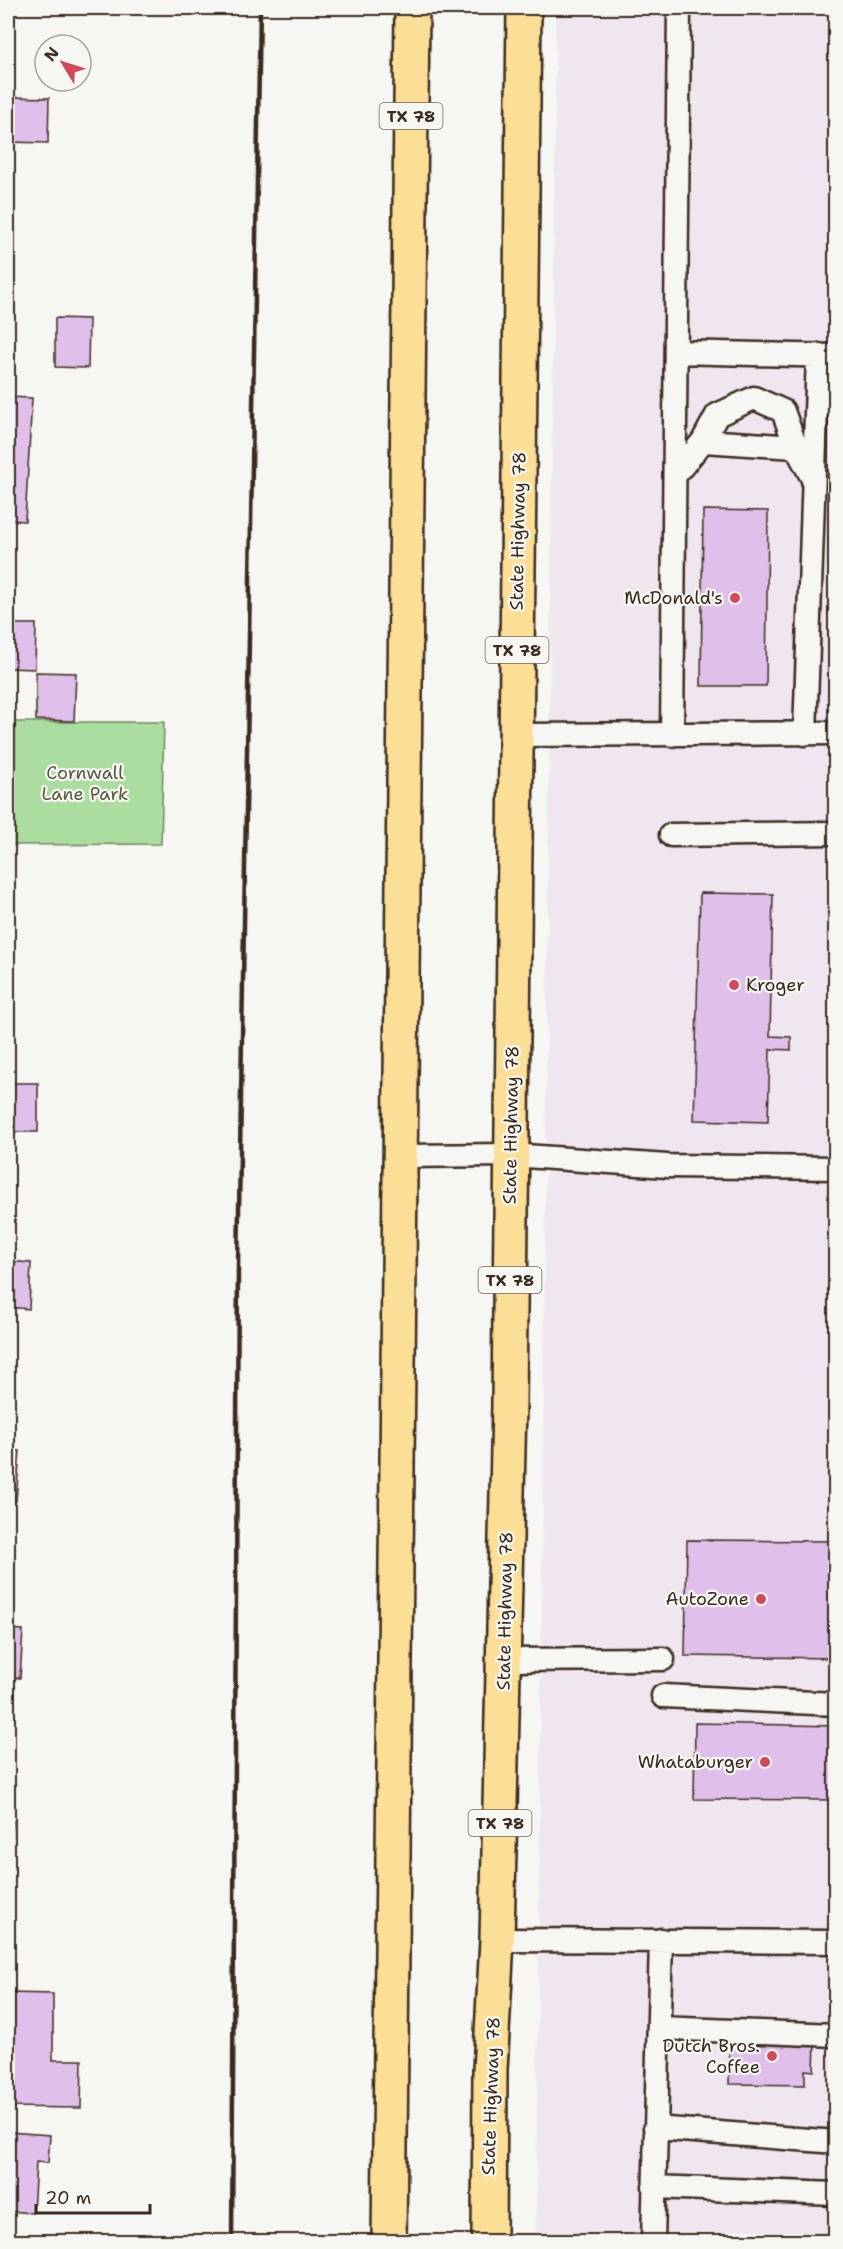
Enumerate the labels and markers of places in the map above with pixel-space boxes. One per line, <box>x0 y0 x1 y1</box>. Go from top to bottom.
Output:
place label: McDonald's <box>624 586 723 610</box>
marker: McDonald's <box>728 591 742 605</box>
place label: Kroger <box>746 973 805 997</box>
marker: Kroger <box>727 978 741 992</box>
place label: AutoZone <box>666 1587 749 1611</box>
marker: AutoZone <box>754 1592 768 1606</box>
place label: Whataburger <box>638 1750 753 1774</box>
marker: Whataburger <box>758 1755 772 1769</box>
place label: Dutch Bros. Coffee <box>662 2034 760 2079</box>
marker: Dutch Bros. Coffee <box>765 2049 779 2063</box>

